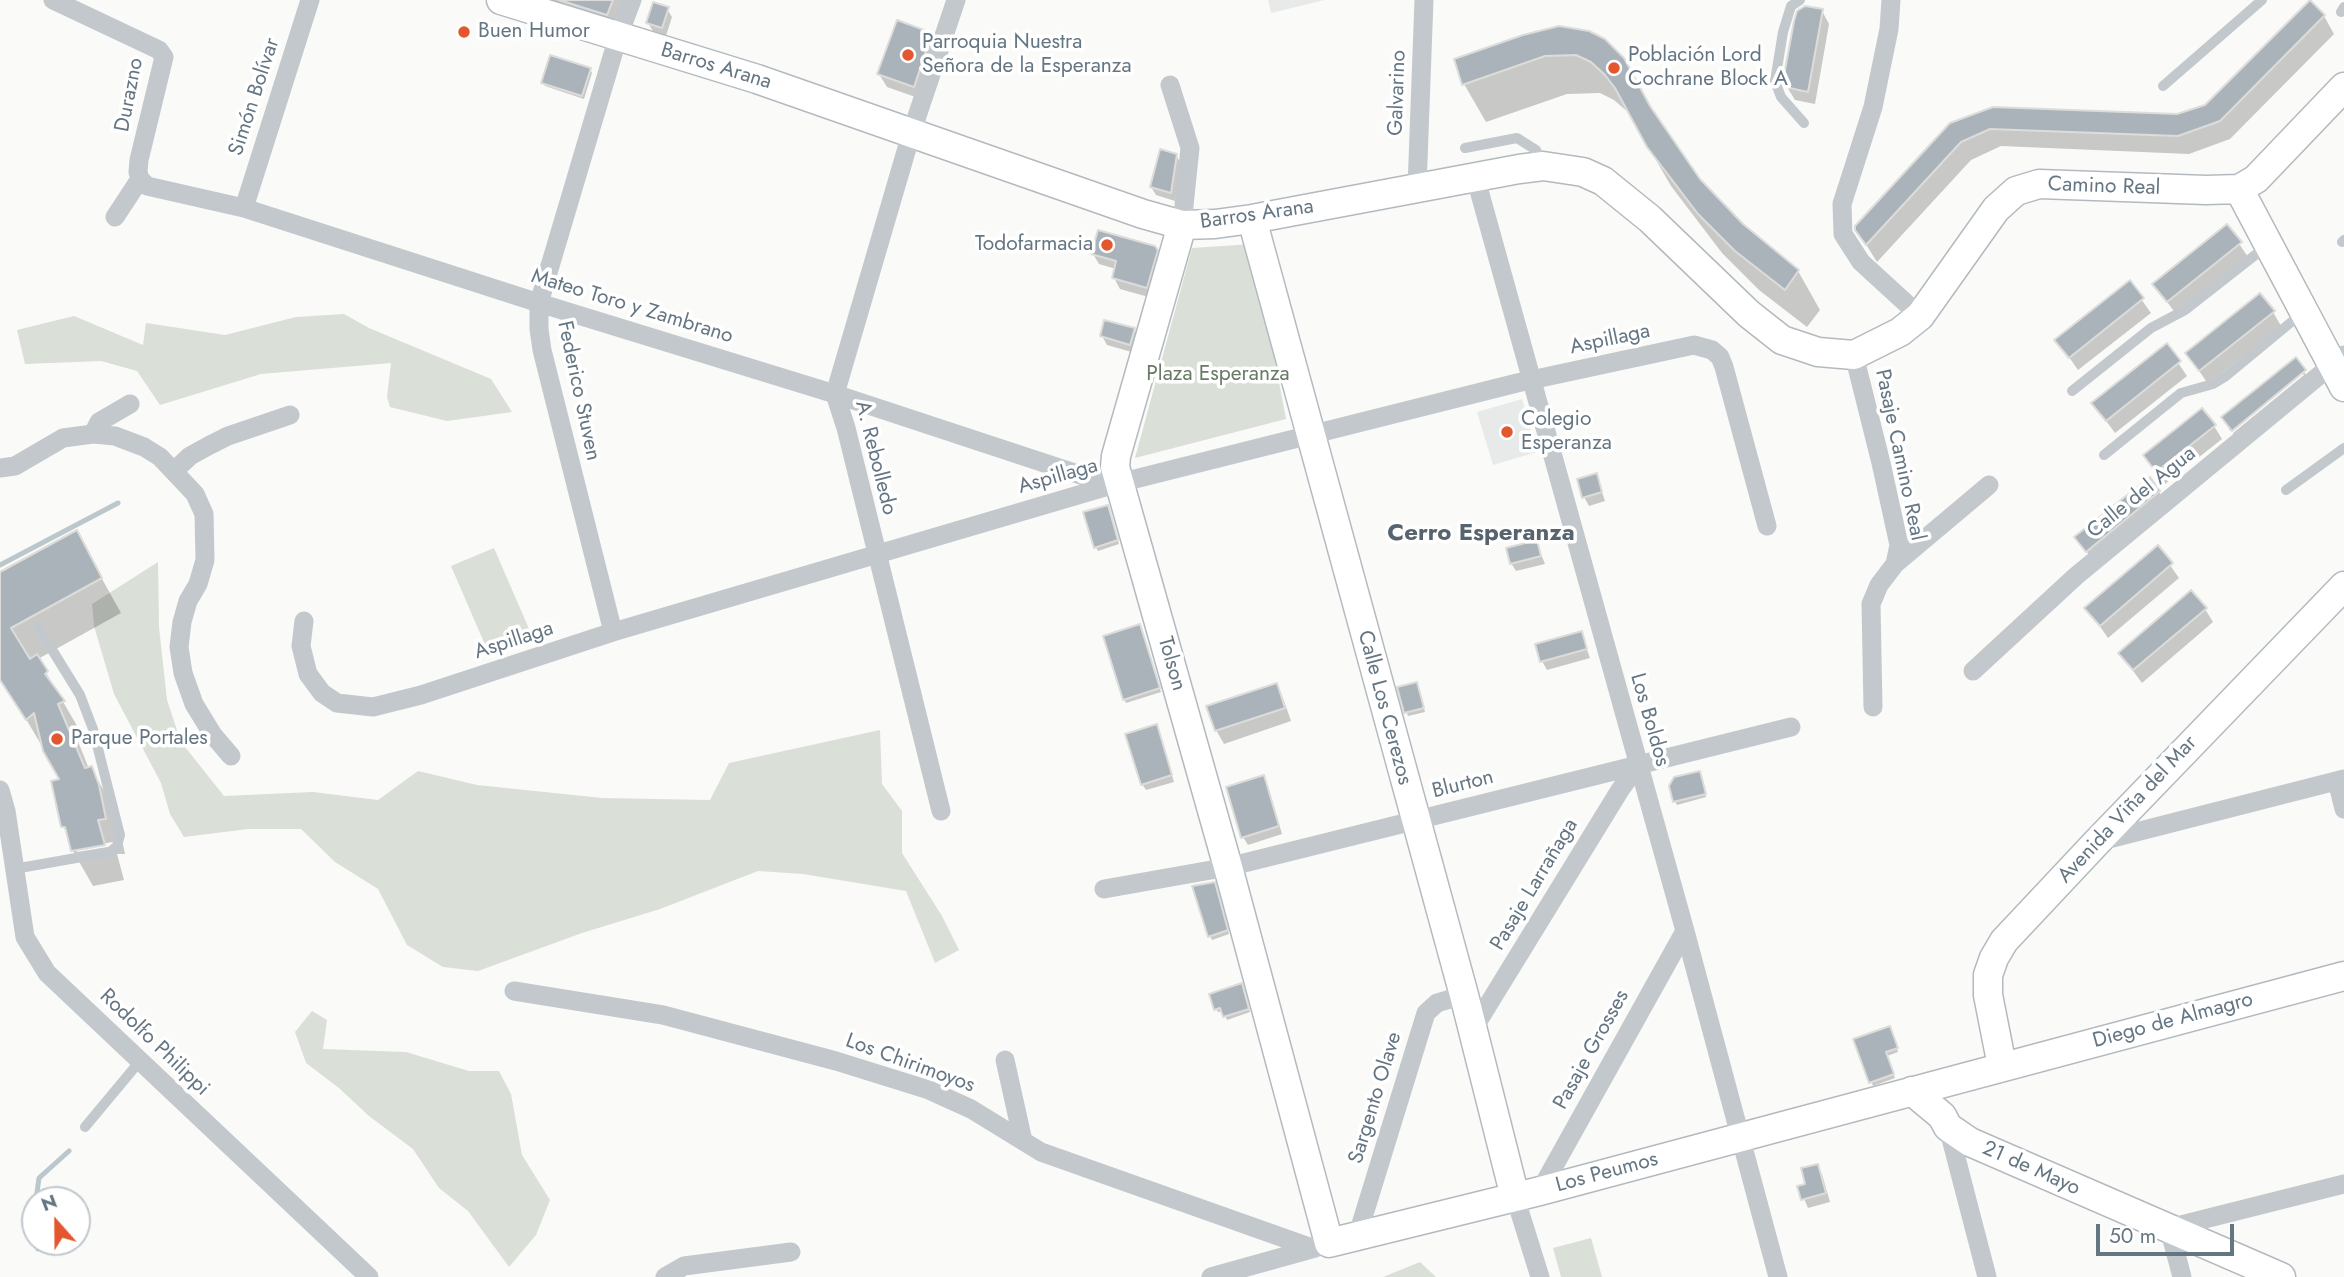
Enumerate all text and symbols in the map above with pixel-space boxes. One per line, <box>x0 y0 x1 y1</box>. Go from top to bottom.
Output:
place label: Buen Humor <box>478 19 590 45</box>
marker: Buen Humor <box>456 24 472 40</box>
place label: Parroquia Nuestra Señora de la Esperanza <box>922 30 1132 80</box>
street label: Simón Bolívar <box>224 35 286 159</box>
street label: Barros Arana <box>658 38 774 96</box>
place label: Población Lord Cochrane Block A <box>1628 43 1788 93</box>
marker: Parroquia Nuestra Señora de la Esperanza <box>900 47 916 63</box>
street label: Galvarino <box>1384 50 1412 136</box>
street label: Durazno <box>110 56 150 134</box>
marker: Población Lord Cochrane Block A <box>1606 60 1622 76</box>
street label: Camino Real <box>2047 172 2161 202</box>
street label: Barros Arana <box>1199 195 1315 235</box>
place label: Todofarmacia <box>975 232 1093 258</box>
marker: Todofarmacia <box>1099 237 1115 253</box>
street label: Mateo Toro y Zambrano <box>528 264 736 350</box>
street label: Federico Stuven <box>551 319 605 463</box>
street label: Aspillaga <box>1567 319 1653 361</box>
park label: Plaza Esperanza <box>1146 362 1290 388</box>
street label: Pasaje Camino Real <box>1869 367 1929 543</box>
street label: A. Rebolledo <box>849 398 901 518</box>
place label: Colegio Esperanza <box>1521 407 1612 457</box>
marker: Colegio Esperanza <box>1499 424 1515 440</box>
street label: Calle del Agua <box>2083 442 2201 544</box>
street label: Aspillaga <box>1015 454 1101 500</box>
district label: Cerro Esperanza <box>1387 520 1575 548</box>
street label: Aspillaga <box>471 616 557 666</box>
street label: Calle Los Cerezos <box>1351 628 1417 788</box>
street label: Tolson <box>1151 634 1191 694</box>
street label: Los Boldos <box>1624 671 1674 769</box>
place label: Parque Portales <box>71 726 208 752</box>
marker: Parque Portales <box>49 731 65 747</box>
street label: Avenida Viña del Mar <box>2053 731 2203 889</box>
street label: Blurton <box>1430 765 1496 805</box>
street label: Pasaje Larrañaga <box>1486 815 1584 955</box>
street label: Rodolfo Philippi <box>94 984 214 1102</box>
street label: Pasaje Grosses <box>1549 986 1635 1114</box>
street label: Diego de Almagro <box>2090 987 2256 1055</box>
street label: Los Chirimoyos <box>842 1029 978 1099</box>
street label: Sargento Olave <box>1344 1029 1408 1167</box>
street label: 21 de Mayo <box>1978 1136 2084 1202</box>
street label: Los Peumos <box>1553 1147 1661 1199</box>
north arrow <box>21 1186 91 1256</box>
text: N <box>37 1187 61 1218</box>
scale bar <box>2099 1210 2237 1254</box>
text: 50 m <box>2109 1221 2156 1251</box>

